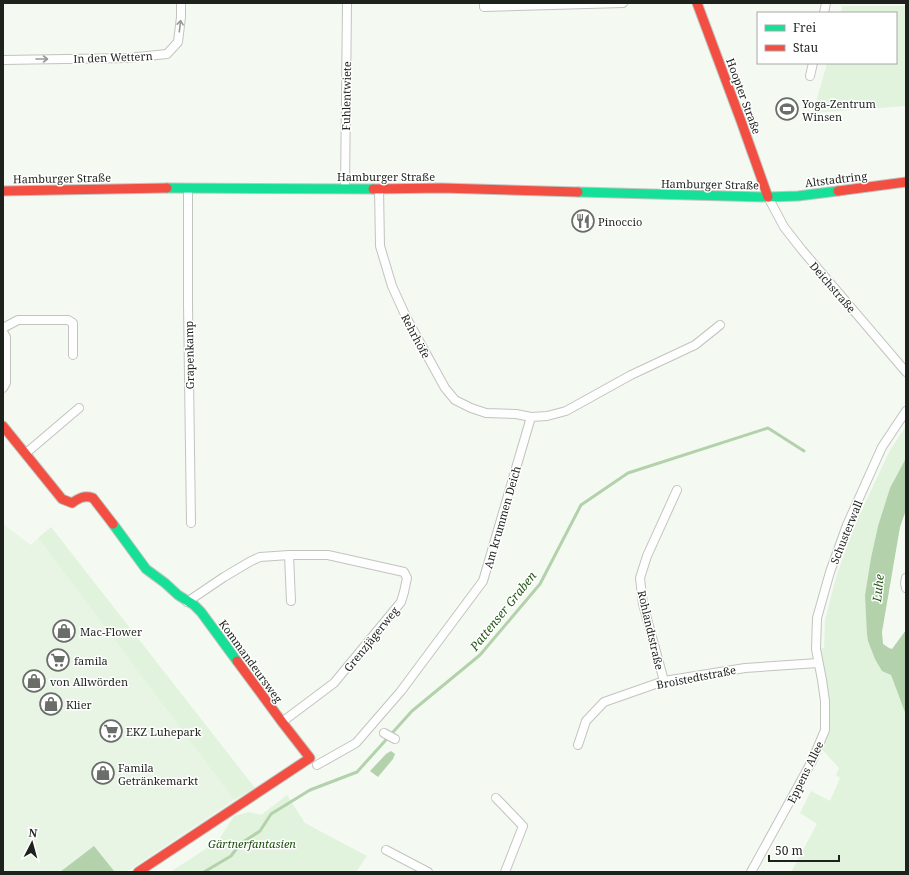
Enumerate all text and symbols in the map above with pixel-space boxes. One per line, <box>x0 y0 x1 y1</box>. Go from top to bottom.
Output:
legend <box>757 12 897 64</box>
text: Frei <box>793 19 816 36</box>
one-way arrow <box>176 20 184 33</box>
text: Stau <box>793 39 819 56</box>
street label: In den Wettern <box>73 48 153 66</box>
one-way arrow <box>35 55 48 63</box>
street label: Hoopter Straße <box>723 56 765 136</box>
street label: Fuhlentwiete <box>338 61 354 131</box>
sports icon: Yoga-Zentrum Winsen <box>774 96 800 122</box>
place label: Yoga-Zentrum Winsen <box>801 96 877 124</box>
street label: Altstadtring <box>804 168 868 190</box>
street label: Hamburger Straße <box>337 169 435 184</box>
street label: Hamburger Straße <box>13 170 111 186</box>
street label: Hamburger Straße <box>661 176 759 192</box>
restaurant icon: Pinoccio <box>570 208 596 234</box>
place label: Pinoccio <box>598 214 642 229</box>
street label: Deichstraße <box>807 258 859 316</box>
street label: Rehrhöfe <box>398 311 434 361</box>
street label: Grapenkamp <box>181 320 197 389</box>
street label: Am krummen Deich <box>480 464 524 570</box>
street label: Schusterwall <box>826 497 866 566</box>
water label: Pattenser Graben <box>465 568 540 655</box>
water label: Luhe <box>868 573 888 604</box>
street label: Rohlandtstraße <box>635 589 667 671</box>
street label: Grenzjägerweg <box>340 603 402 675</box>
street label: Kommandeursweg <box>216 617 286 705</box>
shop icon: Mac-Flower <box>51 618 77 644</box>
place label: Mac-Flower <box>80 624 143 639</box>
supermarket icon: famila <box>45 647 71 673</box>
place label: famila <box>74 653 108 668</box>
street label: Broistedtstraße <box>655 662 737 692</box>
shop icon: von Allwörden <box>21 668 47 694</box>
place label: von Allwörden <box>50 674 128 689</box>
shop icon: Klier <box>38 691 64 717</box>
place label: Klier <box>66 697 93 712</box>
supermarket icon: EKZ Luhepark <box>98 718 124 744</box>
place label: EKZ Luhepark <box>126 724 202 739</box>
street label: Eppens Allee <box>783 738 827 806</box>
shop icon: Famila Getränkemarkt <box>90 760 116 786</box>
place label: Famila Getränkemarkt <box>118 760 198 788</box>
north arrow <box>12 823 52 863</box>
text: N <box>28 825 39 841</box>
park label: Gärtnerfantasien <box>208 836 296 851</box>
scale bar <box>769 837 839 863</box>
text: 50 m <box>775 842 803 859</box>

